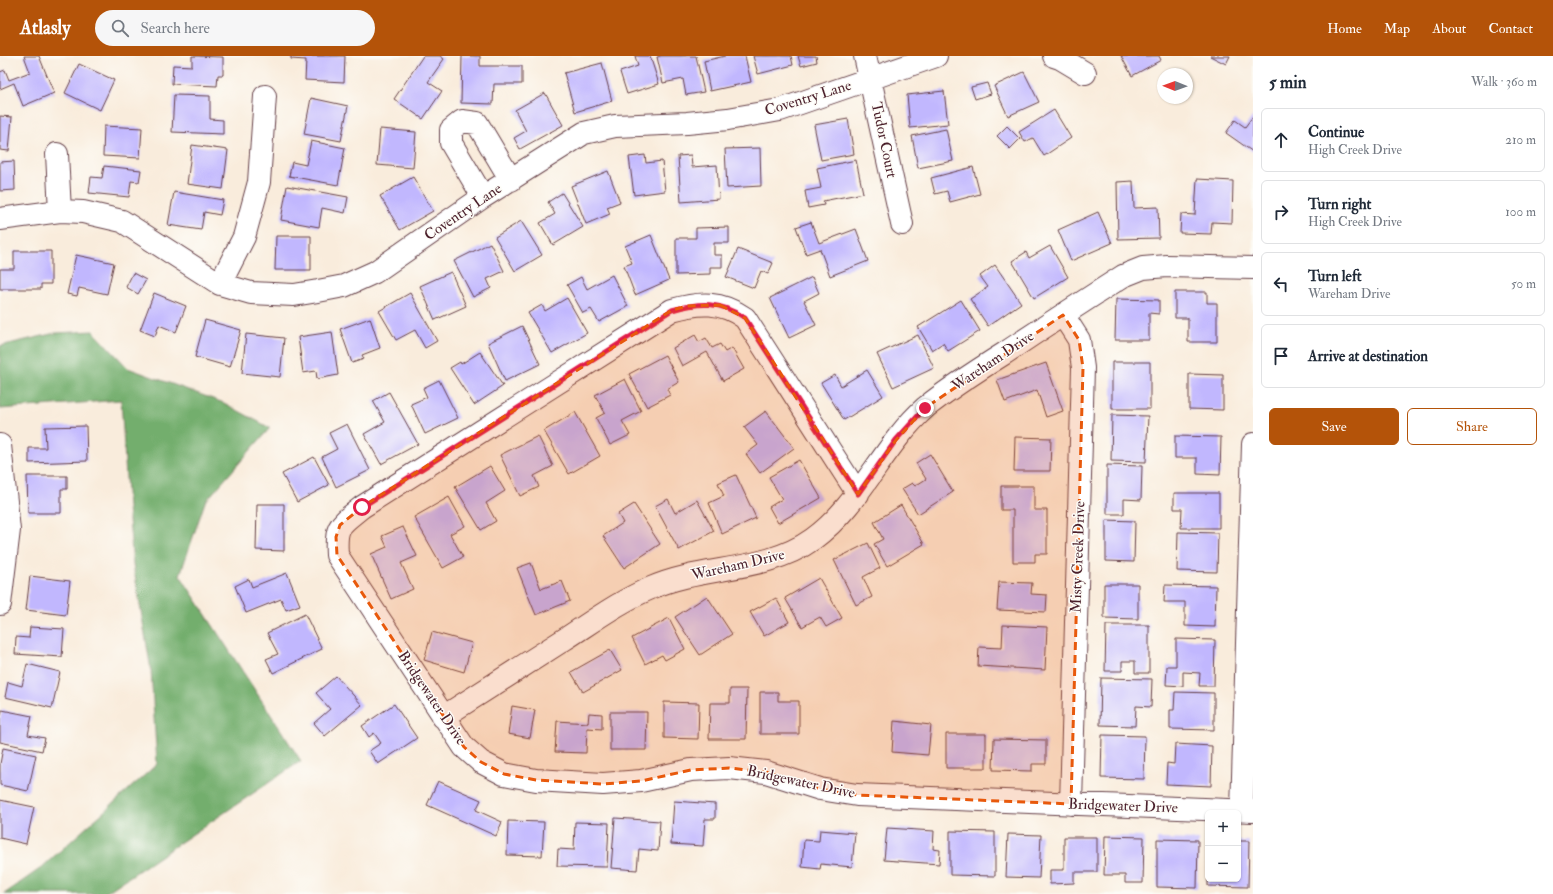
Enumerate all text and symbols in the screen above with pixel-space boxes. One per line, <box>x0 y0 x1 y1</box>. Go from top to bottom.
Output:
search box <box>95 10 375 46</box>
text: Atlasly <box>20 16 71 40</box>
icon: search <box>109 17 131 39</box>
text: Search here <box>141 19 210 38</box>
text: Home <box>1327 20 1362 37</box>
text: Map <box>1384 20 1410 37</box>
text: About <box>1432 20 1466 37</box>
text: Contact <box>1488 20 1533 37</box>
north arrow <box>1157 68 1193 104</box>
text: 5 min <box>1269 72 1307 93</box>
text: Walk · 360 m <box>1471 74 1537 90</box>
street label: Coventry Lane <box>762 76 854 120</box>
street label: Tudor Court <box>867 100 901 180</box>
text: Continue <box>1308 123 1364 142</box>
icon: ahead <box>1270 129 1292 151</box>
text: 210 m <box>1505 132 1536 148</box>
text: High Creek Drive <box>1308 142 1402 158</box>
street label: Coventry Lane <box>421 179 505 245</box>
text: Turn right <box>1308 195 1371 214</box>
icon: right <box>1270 201 1292 223</box>
text: 100 m <box>1505 204 1536 220</box>
text: High Creek Drive <box>1308 214 1402 230</box>
text: Turn left <box>1308 267 1362 286</box>
icon: left <box>1270 273 1292 295</box>
text: 50 m <box>1511 276 1536 292</box>
text: Wareham Drive <box>1308 286 1390 302</box>
street label: Wareham Drive <box>947 327 1038 396</box>
icon: arrive <box>1270 345 1292 367</box>
text: Arrive at destination <box>1308 347 1428 366</box>
route end <box>916 399 934 417</box>
button: Save <box>1269 408 1399 445</box>
button: Share <box>1407 408 1537 445</box>
route start <box>353 498 371 516</box>
street label: Misty Creek Drive <box>1067 501 1089 613</box>
street label: Wareham Drive <box>689 545 786 585</box>
street label: Bridgewater Drive <box>393 647 471 749</box>
street label: Bridgewater Drive <box>745 761 857 803</box>
street label: Bridgewater Drive <box>1068 795 1178 817</box>
map controls <box>1205 810 1241 882</box>
button: + <box>1205 810 1241 846</box>
button: − <box>1205 846 1241 882</box>

